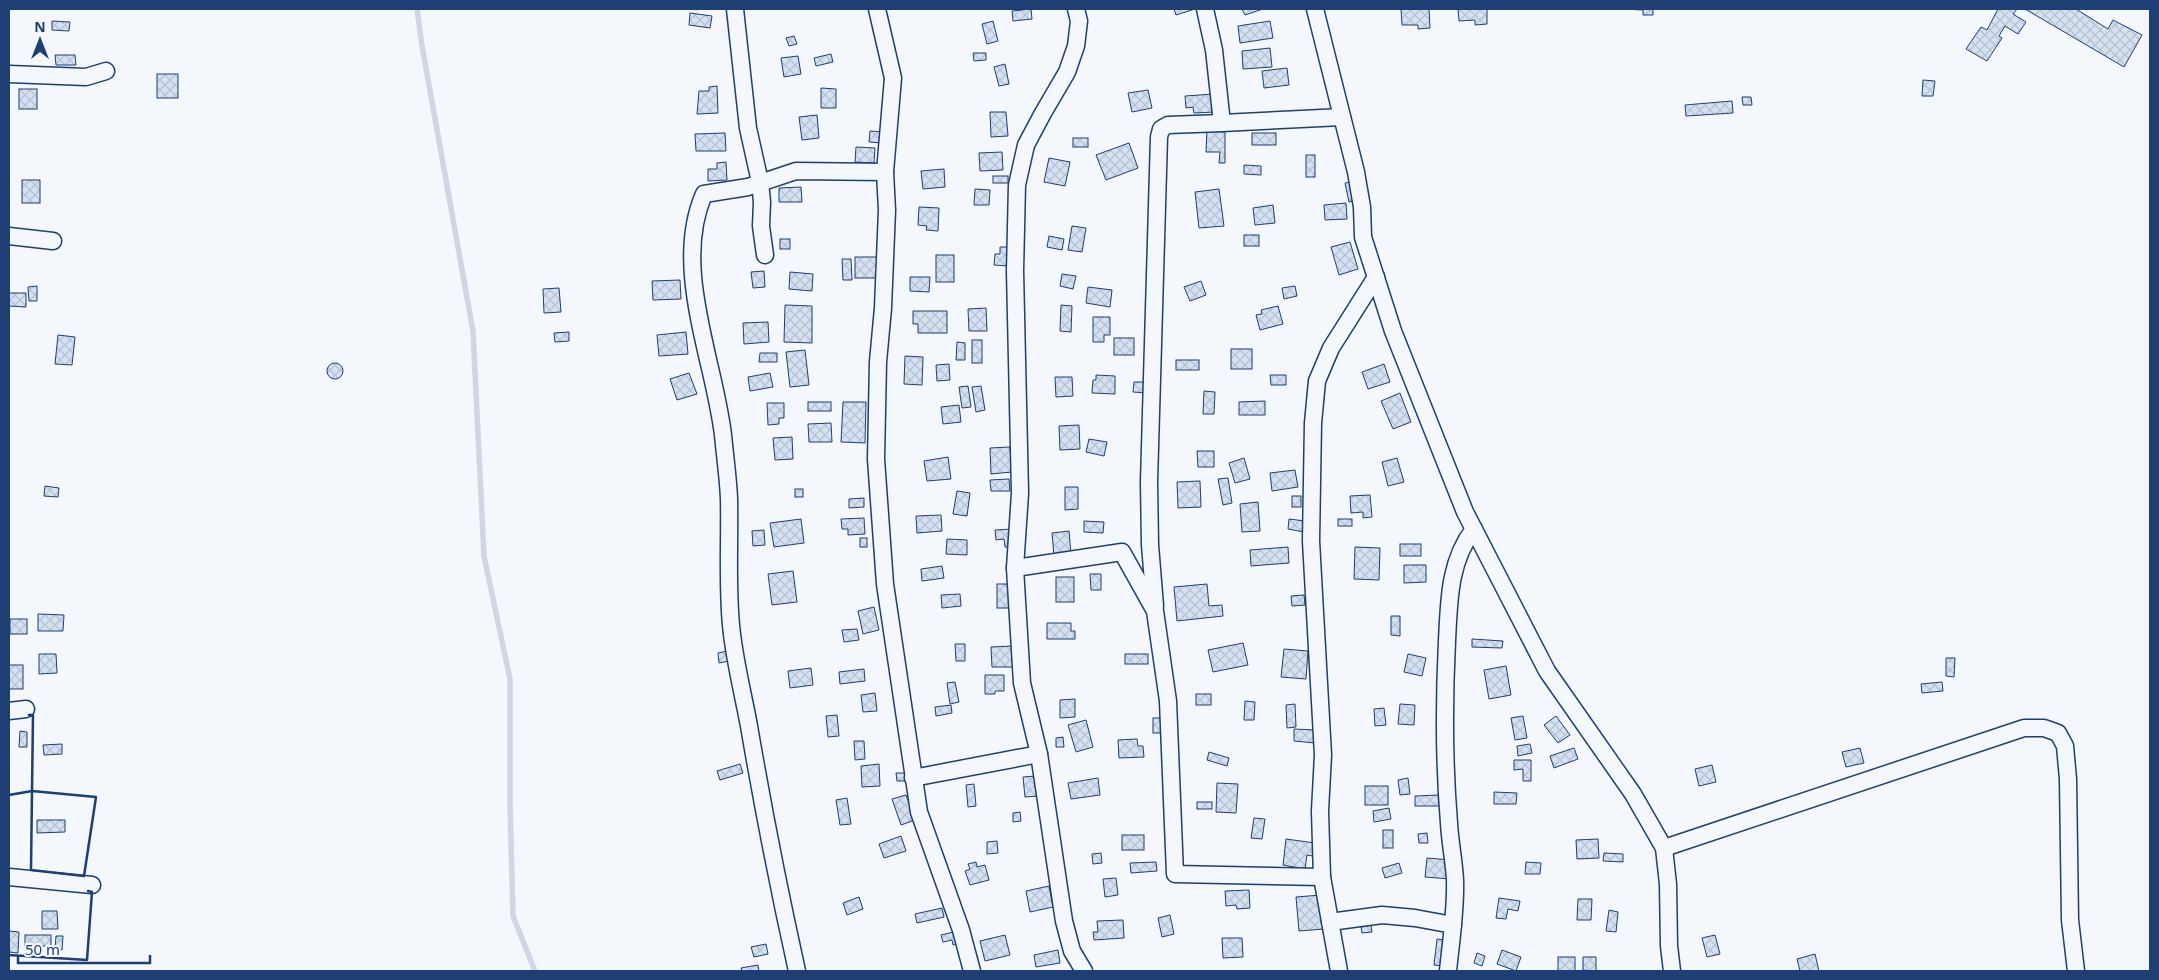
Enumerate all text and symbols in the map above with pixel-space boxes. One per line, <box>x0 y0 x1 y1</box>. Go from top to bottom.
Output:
north arrow <box>15 15 65 65</box>
text: N <box>34 17 46 36</box>
scale bar <box>18 932 150 964</box>
text: 50 m <box>25 939 60 959</box>

